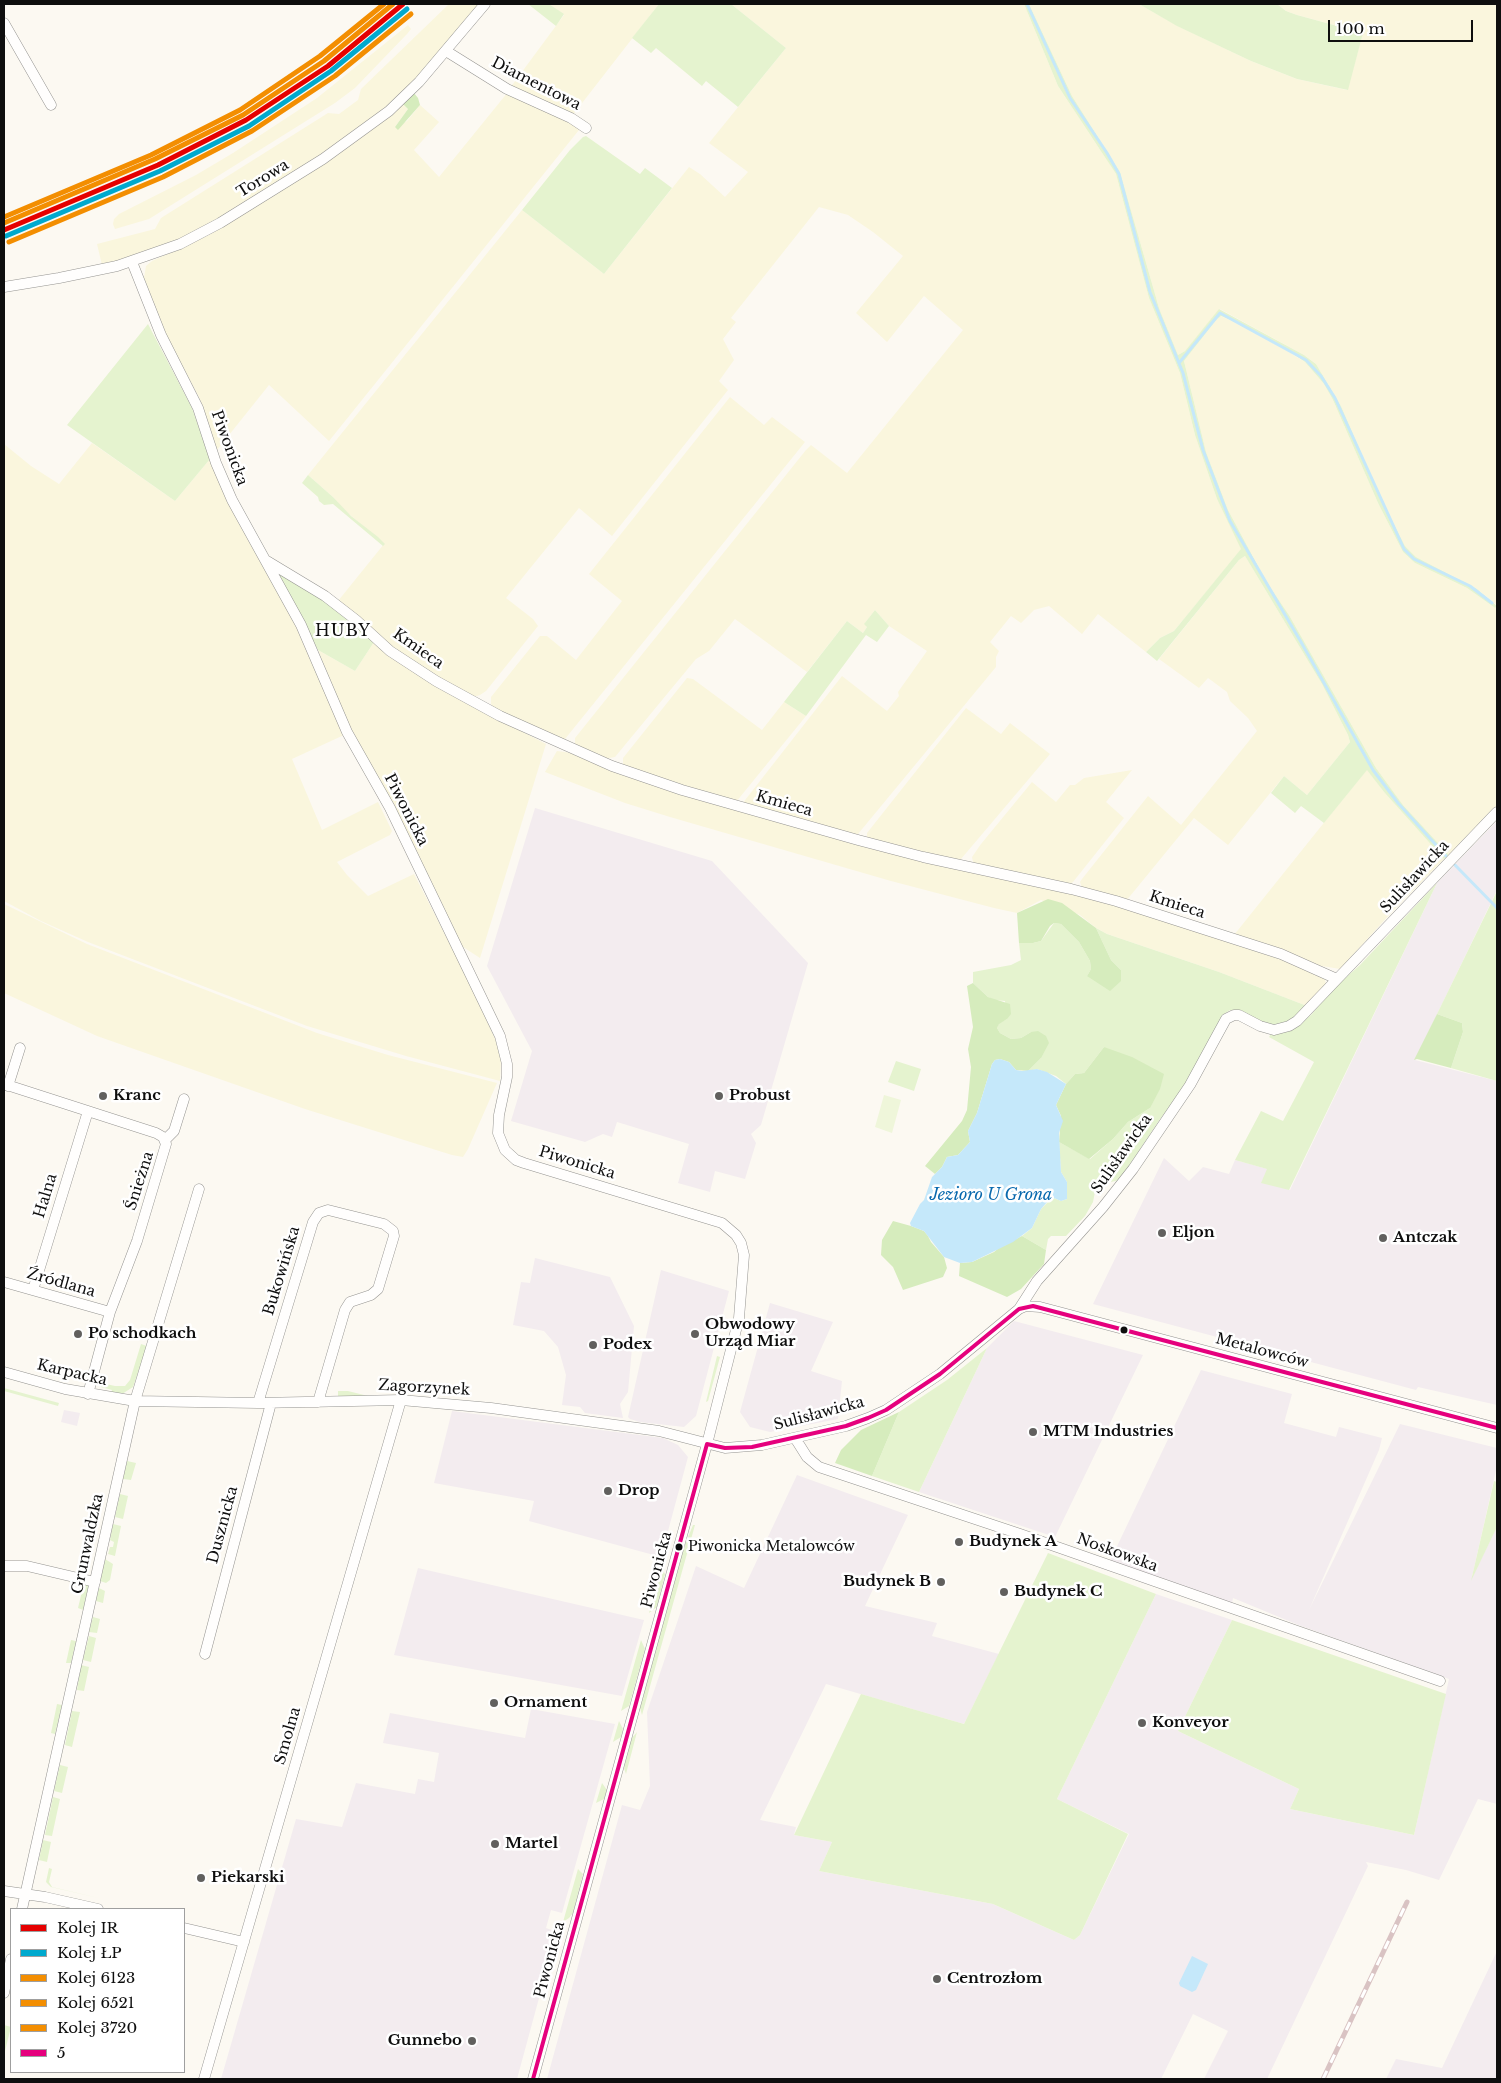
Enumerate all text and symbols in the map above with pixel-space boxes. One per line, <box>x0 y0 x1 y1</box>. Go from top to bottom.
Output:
scale bar <box>1331 10 1476 42</box>
text: 100 m <box>1336 19 1385 38</box>
street label: Diamentowa <box>488 54 584 114</box>
street label: Torowa <box>234 156 292 202</box>
street label: Piwonicka <box>207 408 251 488</box>
district label: HUBY <box>314 621 372 641</box>
street label: Kmieca <box>389 625 447 673</box>
street label: Piwonicka <box>380 771 432 849</box>
street label: Kmieca <box>754 787 814 821</box>
street label: Sulisławicka <box>1377 837 1453 917</box>
street label: Kmieca <box>1147 888 1207 922</box>
place label: Kranc <box>113 1087 161 1105</box>
place label: Probust <box>729 1087 791 1105</box>
marker: Kranc <box>97 1090 109 1102</box>
marker: Probust <box>713 1090 725 1102</box>
street label: Sulisławicka <box>1088 1111 1156 1197</box>
street label: Piwonicka <box>537 1143 617 1183</box>
street label: Śnieżna <box>122 1149 158 1213</box>
street label: Halna <box>31 1172 61 1220</box>
water label: Jezioro U Grona <box>930 1185 1052 1205</box>
street label: Bukowińska <box>260 1224 304 1318</box>
place label: Eljon <box>1172 1224 1215 1242</box>
marker: Eljon <box>1156 1227 1168 1239</box>
place label: Antczak <box>1393 1229 1457 1247</box>
marker: Antczak <box>1377 1232 1389 1244</box>
street label: Źródlana <box>25 1265 97 1301</box>
place label: Obwodowy Urząd Miar <box>705 1316 795 1351</box>
place label: Po schodkach <box>88 1325 196 1343</box>
unlabelled marker <box>1119 1325 1129 1335</box>
marker: Po schodkach <box>72 1328 84 1340</box>
marker: Obwodowy Urząd Miar <box>689 1328 701 1340</box>
street label: Metalowców <box>1213 1330 1311 1372</box>
place label: Podex <box>603 1336 652 1354</box>
marker: Podex <box>587 1339 599 1351</box>
street label: Karpacka <box>35 1356 109 1390</box>
street label: Zagorzynek <box>378 1377 470 1399</box>
street label: Sulisławicka <box>772 1393 866 1435</box>
place label: MTM Industries <box>1043 1423 1173 1441</box>
marker: MTM Industries <box>1027 1426 1039 1438</box>
place label: Drop <box>618 1482 660 1500</box>
street label: Dusznicka <box>204 1484 242 1566</box>
marker: Drop <box>602 1485 614 1497</box>
street label: Grunwaldzka <box>69 1492 107 1596</box>
street label: Piwonicka <box>638 1530 676 1610</box>
street label: Noskowska <box>1074 1530 1160 1576</box>
place label: Budynek A <box>969 1533 1057 1551</box>
marker: Budynek A <box>953 1536 965 1548</box>
place label: Piwonicka Metalowców <box>688 1539 855 1555</box>
marker: Piwonicka Metalowców <box>674 1542 684 1552</box>
place label: Budynek B <box>843 1573 931 1591</box>
marker: Budynek B <box>935 1576 947 1588</box>
place label: Budynek C <box>1014 1583 1102 1601</box>
marker: Budynek C <box>998 1586 1010 1598</box>
place label: Ornament <box>504 1694 587 1712</box>
marker: Ornament <box>488 1697 500 1709</box>
street label: Smolna <box>271 1705 305 1767</box>
place label: Konveyor <box>1152 1714 1229 1732</box>
marker: Konveyor <box>1136 1717 1148 1729</box>
place label: Martel <box>505 1835 558 1853</box>
marker: Martel <box>489 1838 501 1850</box>
place label: Piekarski <box>211 1869 284 1887</box>
marker: Piekarski <box>195 1872 207 1884</box>
legend <box>10 1908 185 2073</box>
text: Kolej IR <box>57 1918 118 1937</box>
street label: Piwonicka <box>531 1920 569 2000</box>
text: Kolej ŁP <box>57 1943 122 1962</box>
text: Kolej 6123 <box>57 1968 135 1987</box>
place label: Centrozłom <box>947 1970 1042 1988</box>
marker: Centrozłom <box>931 1973 943 1985</box>
text: Kolej 6521 <box>57 1993 135 2012</box>
text: Kolej 3720 <box>57 2018 137 2037</box>
place label: Gunnebo <box>388 2032 462 2050</box>
marker: Gunnebo <box>466 2035 478 2047</box>
text: 5 <box>57 2043 66 2062</box>

